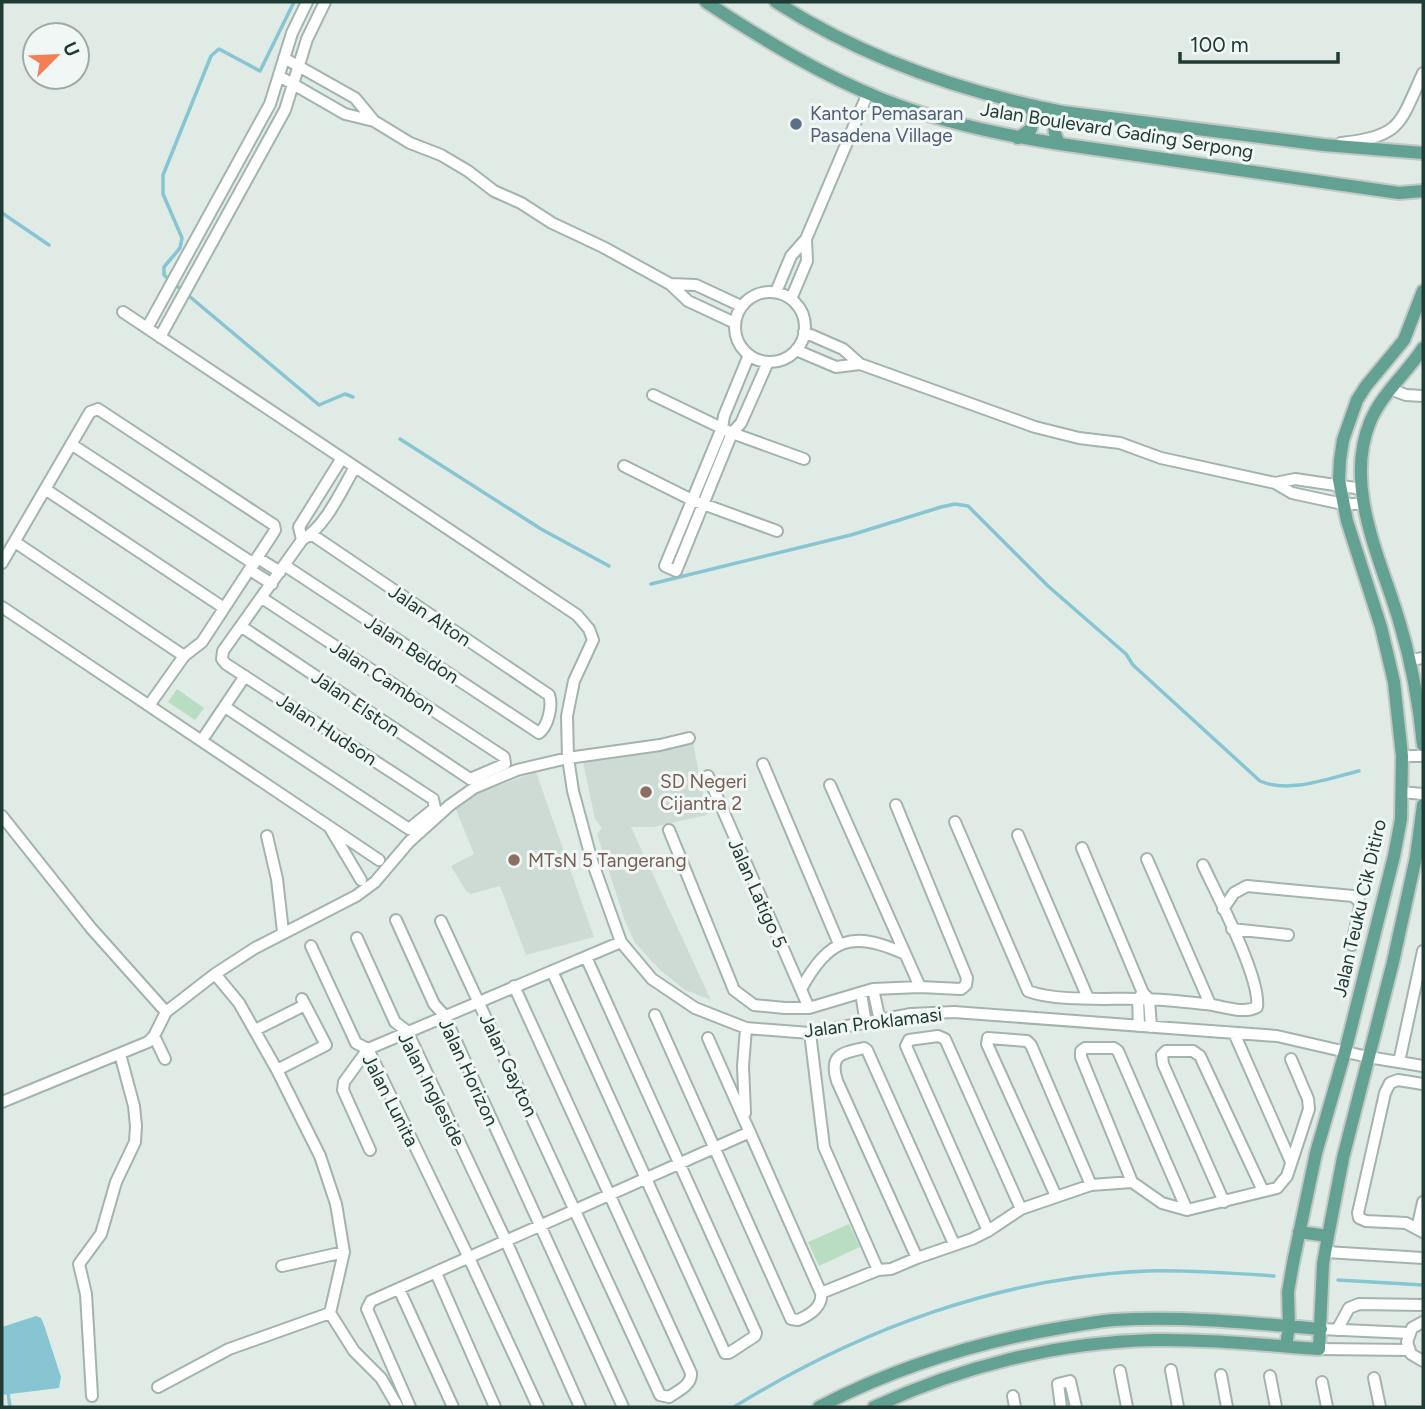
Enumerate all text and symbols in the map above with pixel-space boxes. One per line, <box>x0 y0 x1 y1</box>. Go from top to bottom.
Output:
north arrow <box>21 21 91 91</box>
scale bar <box>1180 21 1338 65</box>
text: 100 m <box>1190 32 1249 57</box>
text: U <box>58 38 84 60</box>
street label: Jalan Boulevard Gading Serpong <box>979 98 1255 163</box>
place label: Kantor Pemasaran Pasadena Village <box>810 102 963 147</box>
marker: Kantor Pemasaran Pasadena Village <box>788 116 804 132</box>
street label: Jalan Alton <box>384 579 475 651</box>
street label: Jalan Beldon <box>360 610 463 688</box>
street label: Jalan Cambon <box>326 635 440 720</box>
street label: Jalan Elston <box>307 665 404 741</box>
street label: Jalan Hudson <box>272 688 381 770</box>
place label: SD Negeri Cijantra 2 <box>660 770 747 815</box>
marker: SD Negeri Cijantra 2 <box>638 784 654 800</box>
street label: Jalan Teuku Cik Ditiro <box>1328 817 1391 999</box>
street label: Jalan Latigo 5 <box>723 835 792 952</box>
place label: MTsN 5 Tangerang <box>528 849 687 872</box>
marker: MTsN 5 Tangerang <box>506 852 522 868</box>
street label: Jalan Proklamasi <box>803 1003 944 1042</box>
street label: Jalan Gayton <box>475 1010 543 1121</box>
street label: Jalan Horizon <box>434 1015 503 1130</box>
street label: Jalan Ingleside <box>393 1028 470 1150</box>
street label: Jalan Lunita <box>357 1050 424 1150</box>

